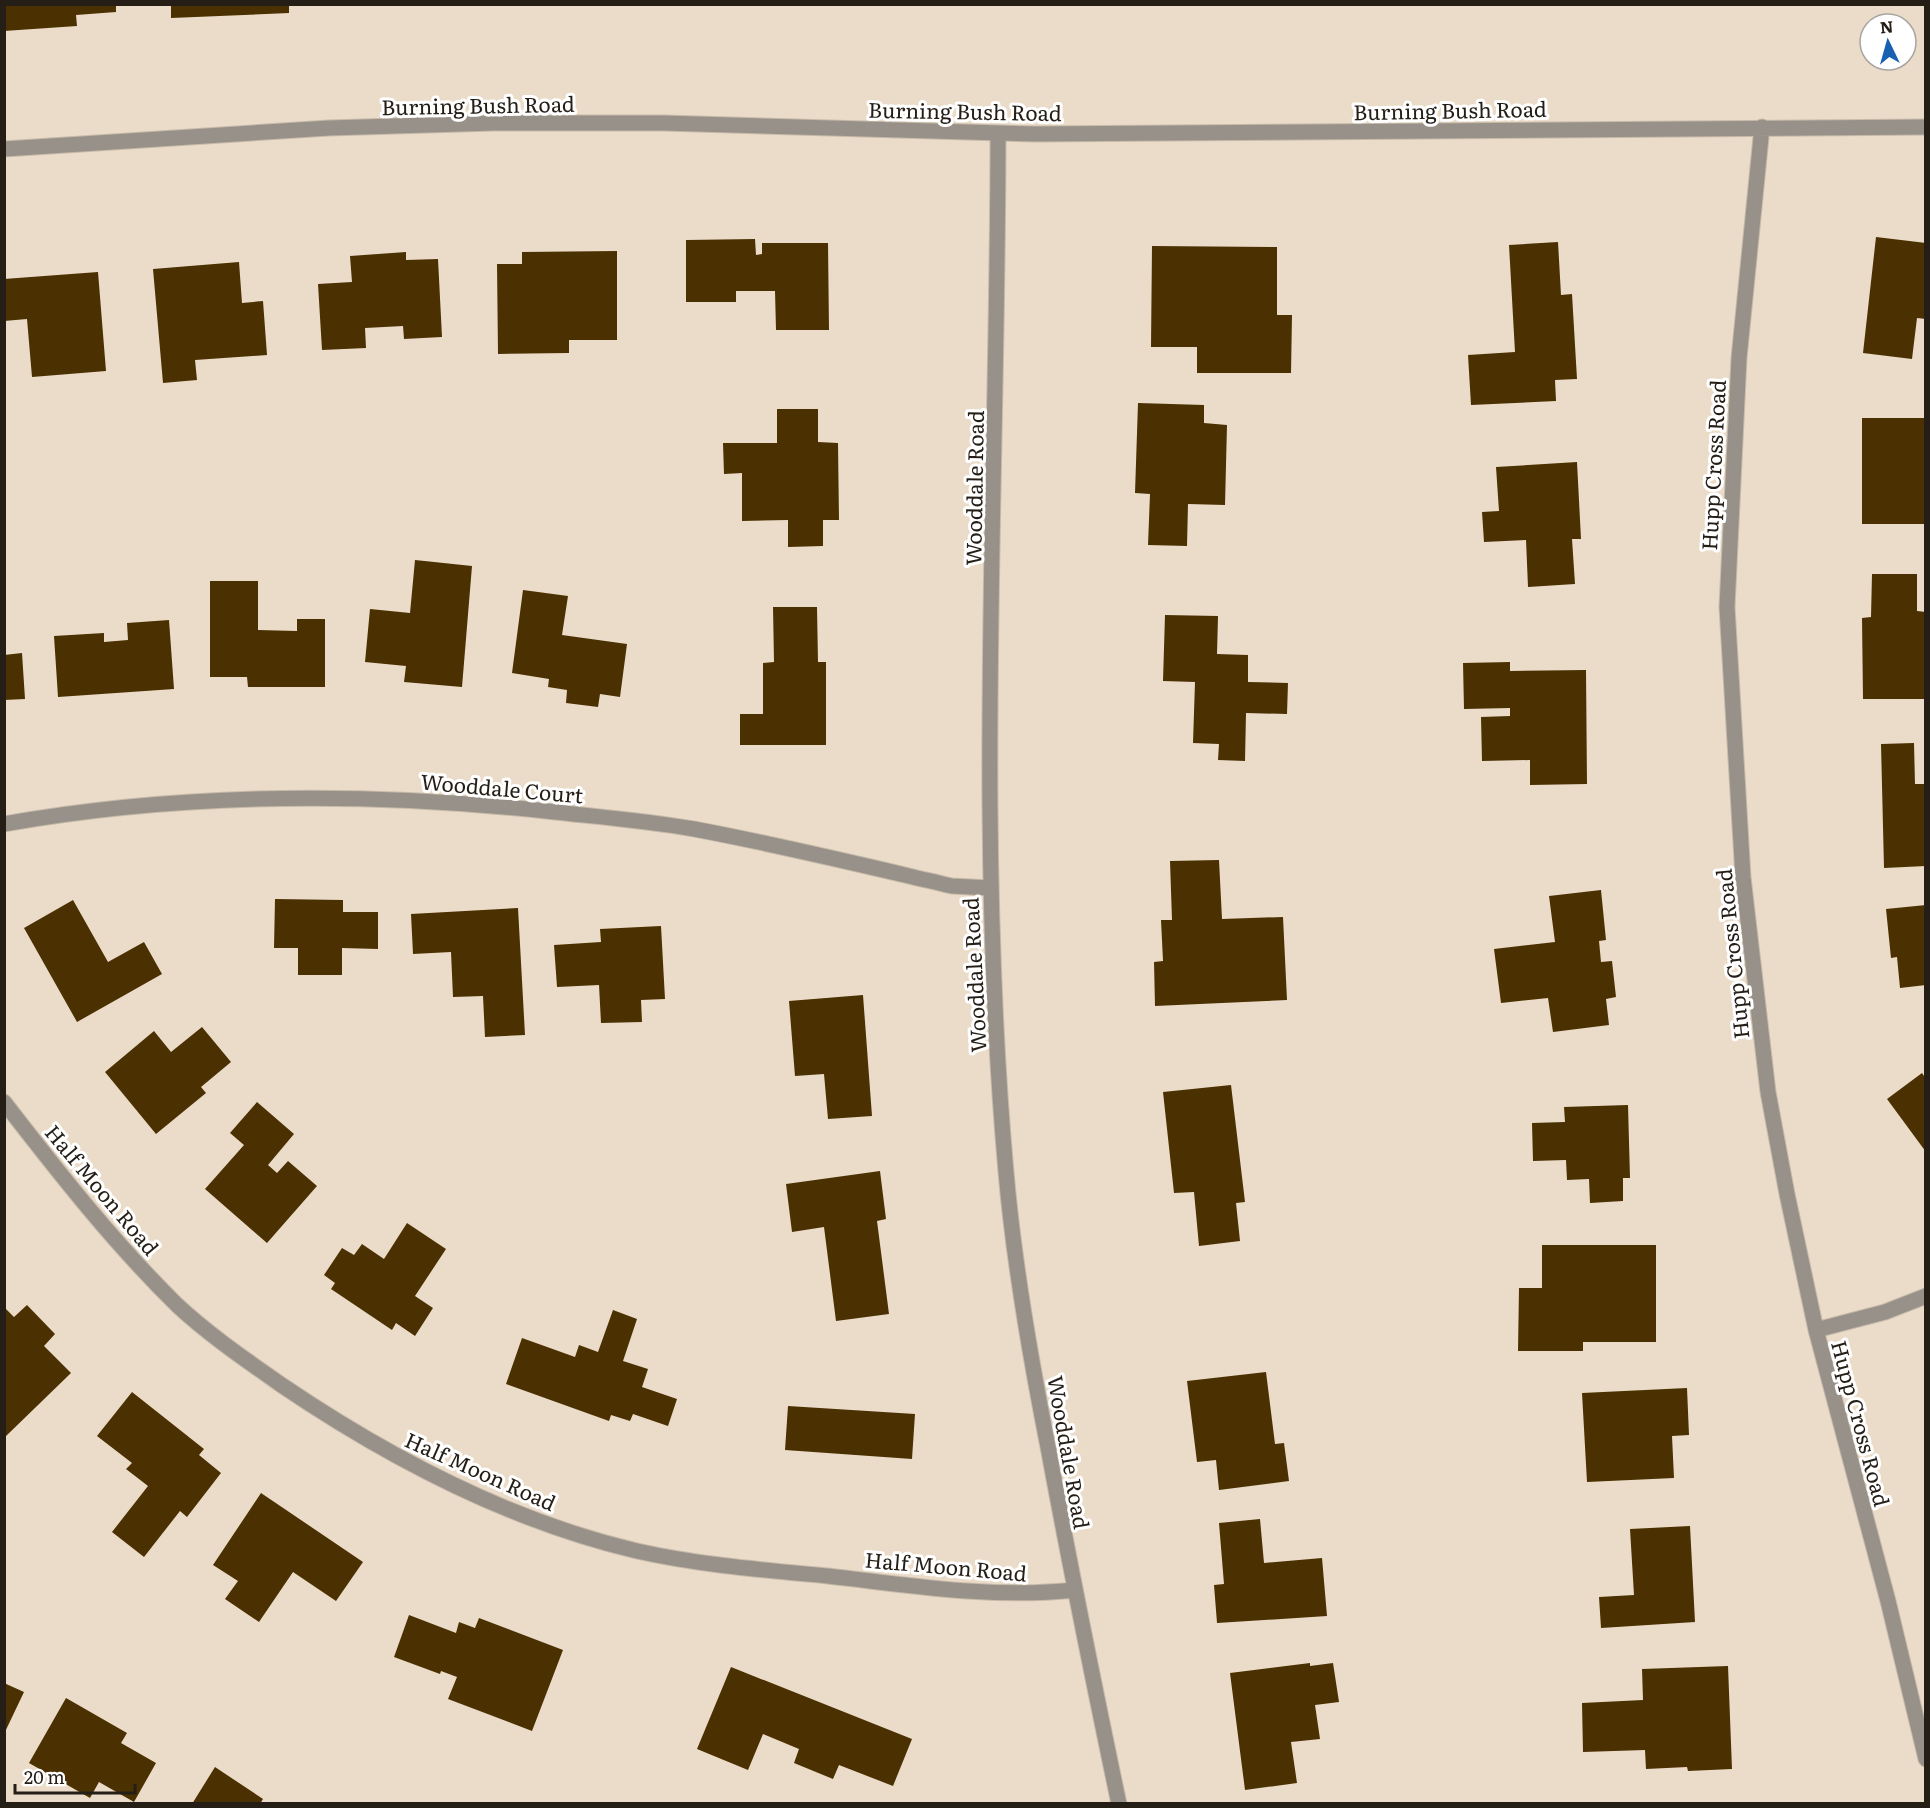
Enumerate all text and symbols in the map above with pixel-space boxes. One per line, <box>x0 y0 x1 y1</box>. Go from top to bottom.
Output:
north arrow <box>1858 12 1918 72</box>
text: N <box>1879 14 1894 39</box>
street label: Burning Bush Road <box>381 87 575 121</box>
street label: Burning Bush Road <box>1353 92 1547 126</box>
street label: Burning Bush Road <box>868 93 1062 127</box>
street label: Hupp Cross Road <box>1692 379 1732 551</box>
street label: Wooddale Road <box>956 410 990 566</box>
street label: Wooddale Court <box>419 764 585 810</box>
street label: Hupp Cross Road <box>1707 867 1755 1041</box>
street label: Wooddale Road <box>953 896 993 1053</box>
street label: Half Moon Road <box>39 1117 167 1261</box>
street label: Hupp Cross Road <box>1825 1336 1899 1510</box>
street label: Wooddale Road <box>1041 1373 1099 1531</box>
street label: Half Moon Road <box>401 1423 562 1517</box>
street label: Half Moon Road <box>864 1542 1028 1588</box>
scale bar <box>15 1757 135 1795</box>
text: 20 m <box>24 1763 65 1790</box>

